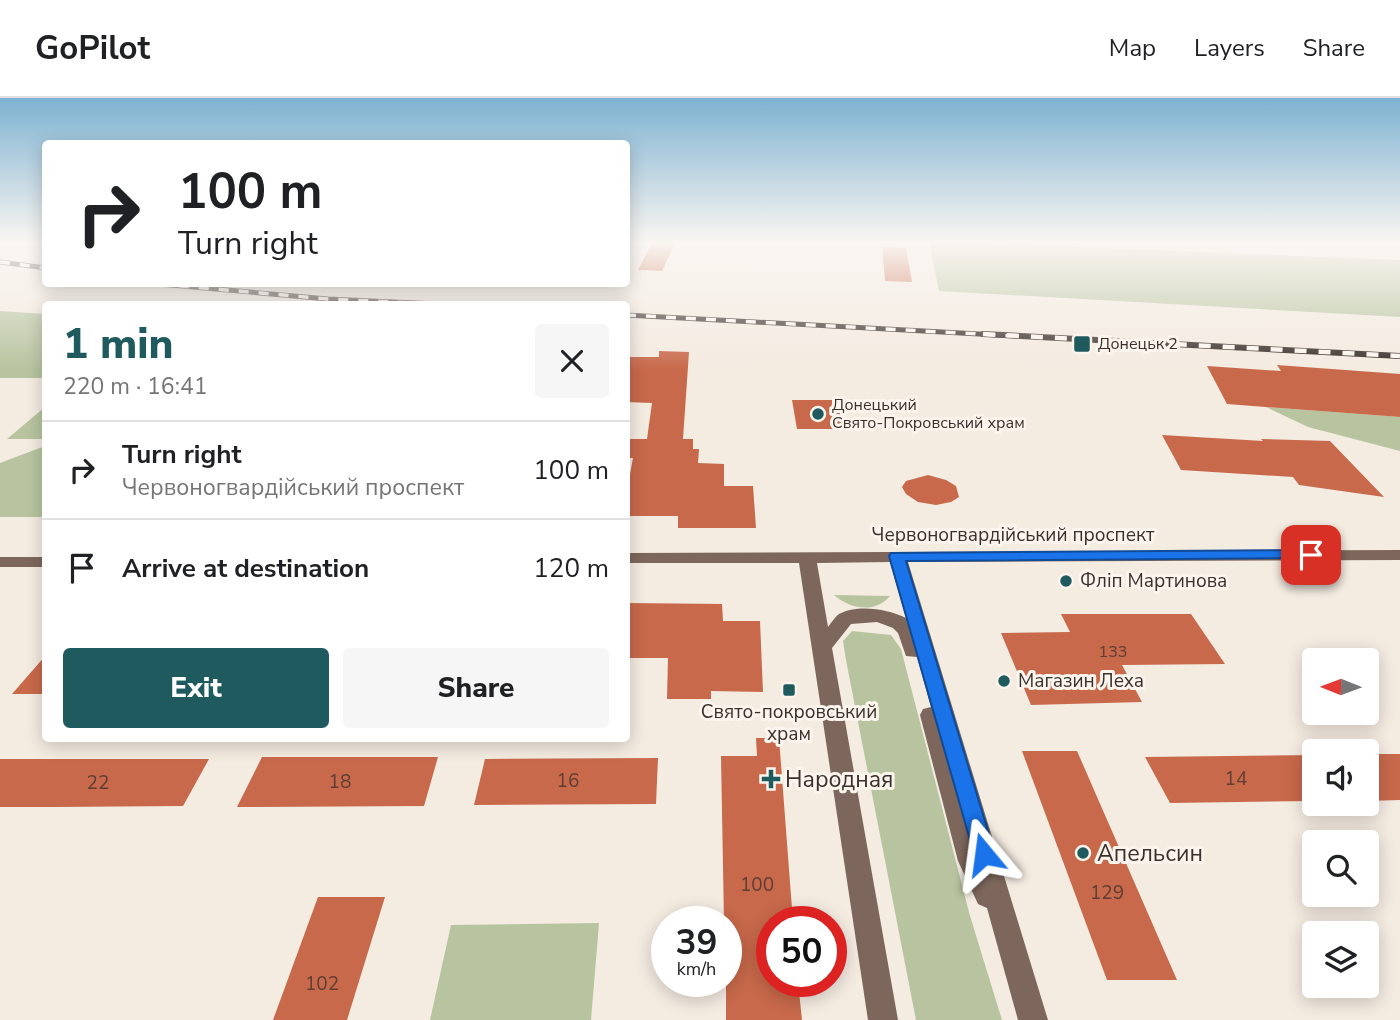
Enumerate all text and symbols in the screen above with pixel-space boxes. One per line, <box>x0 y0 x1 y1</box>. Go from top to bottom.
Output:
text: GoPilot <box>35 26 150 71</box>
text: Map <box>1109 32 1156 64</box>
text: Layers <box>1194 32 1265 64</box>
text: Share <box>1303 32 1365 64</box>
text: 100 m <box>178 158 322 225</box>
icon: right <box>63 168 154 259</box>
text: Turn right <box>178 222 318 265</box>
text: 1 min <box>63 316 173 373</box>
button: close <box>535 324 609 398</box>
place label: Донецьк 2 <box>1098 333 1178 355</box>
marker: Донецьк 2 <box>1072 334 1092 354</box>
text: 220 m · 16:41 <box>63 371 208 402</box>
place label: Донецький Свято-Покровський храм <box>832 394 1025 434</box>
marker: Донецький Свято-Покровський храм <box>810 406 826 422</box>
text: Turn right <box>122 437 241 472</box>
icon: right <box>63 451 101 489</box>
text: 100 m <box>533 453 609 488</box>
text: Червоногвардійський проспект <box>122 472 464 503</box>
street label: Червоногвардійський проспект <box>872 522 1155 548</box>
pin <box>1281 525 1341 585</box>
icon: arrive <box>1292 536 1330 574</box>
icon: arrive <box>63 549 101 587</box>
text: Arrive at destination <box>122 551 369 586</box>
text: 120 m <box>533 551 609 586</box>
place label: Фліп Мартинова <box>1080 568 1227 594</box>
marker: Фліп Мартинова <box>1058 573 1074 589</box>
house number: 133 <box>1099 641 1127 663</box>
button: Exit <box>63 648 329 728</box>
button: Share <box>343 648 609 728</box>
north arrow <box>1302 648 1379 724</box>
map controls <box>1302 648 1379 998</box>
place label: Магазин Леха <box>1018 668 1144 694</box>
marker: Магазин Леха <box>996 673 1012 689</box>
marker: Свято-покровський храм <box>781 682 797 698</box>
place label: Свято-покровський храм <box>701 699 877 747</box>
button: sound <box>1302 739 1379 816</box>
place label: Народная <box>785 764 893 795</box>
house number: 14 <box>1225 766 1247 792</box>
house number: 16 <box>557 768 579 794</box>
house number: 18 <box>329 769 351 795</box>
house number: 22 <box>87 770 109 796</box>
marker: Народная <box>763 771 779 787</box>
position arrow <box>947 817 1021 891</box>
button: search <box>1302 830 1379 907</box>
place label: Апельсин <box>1097 838 1203 869</box>
marker: Апельсин <box>1075 845 1091 861</box>
house number: 100 <box>740 872 774 898</box>
house number: 129 <box>1090 880 1124 906</box>
speed limit sign: 50 <box>756 906 847 997</box>
text: 39 <box>675 919 718 966</box>
button: layers <box>1302 921 1379 998</box>
text: km/h <box>677 957 716 981</box>
house number: 102 <box>305 971 339 997</box>

